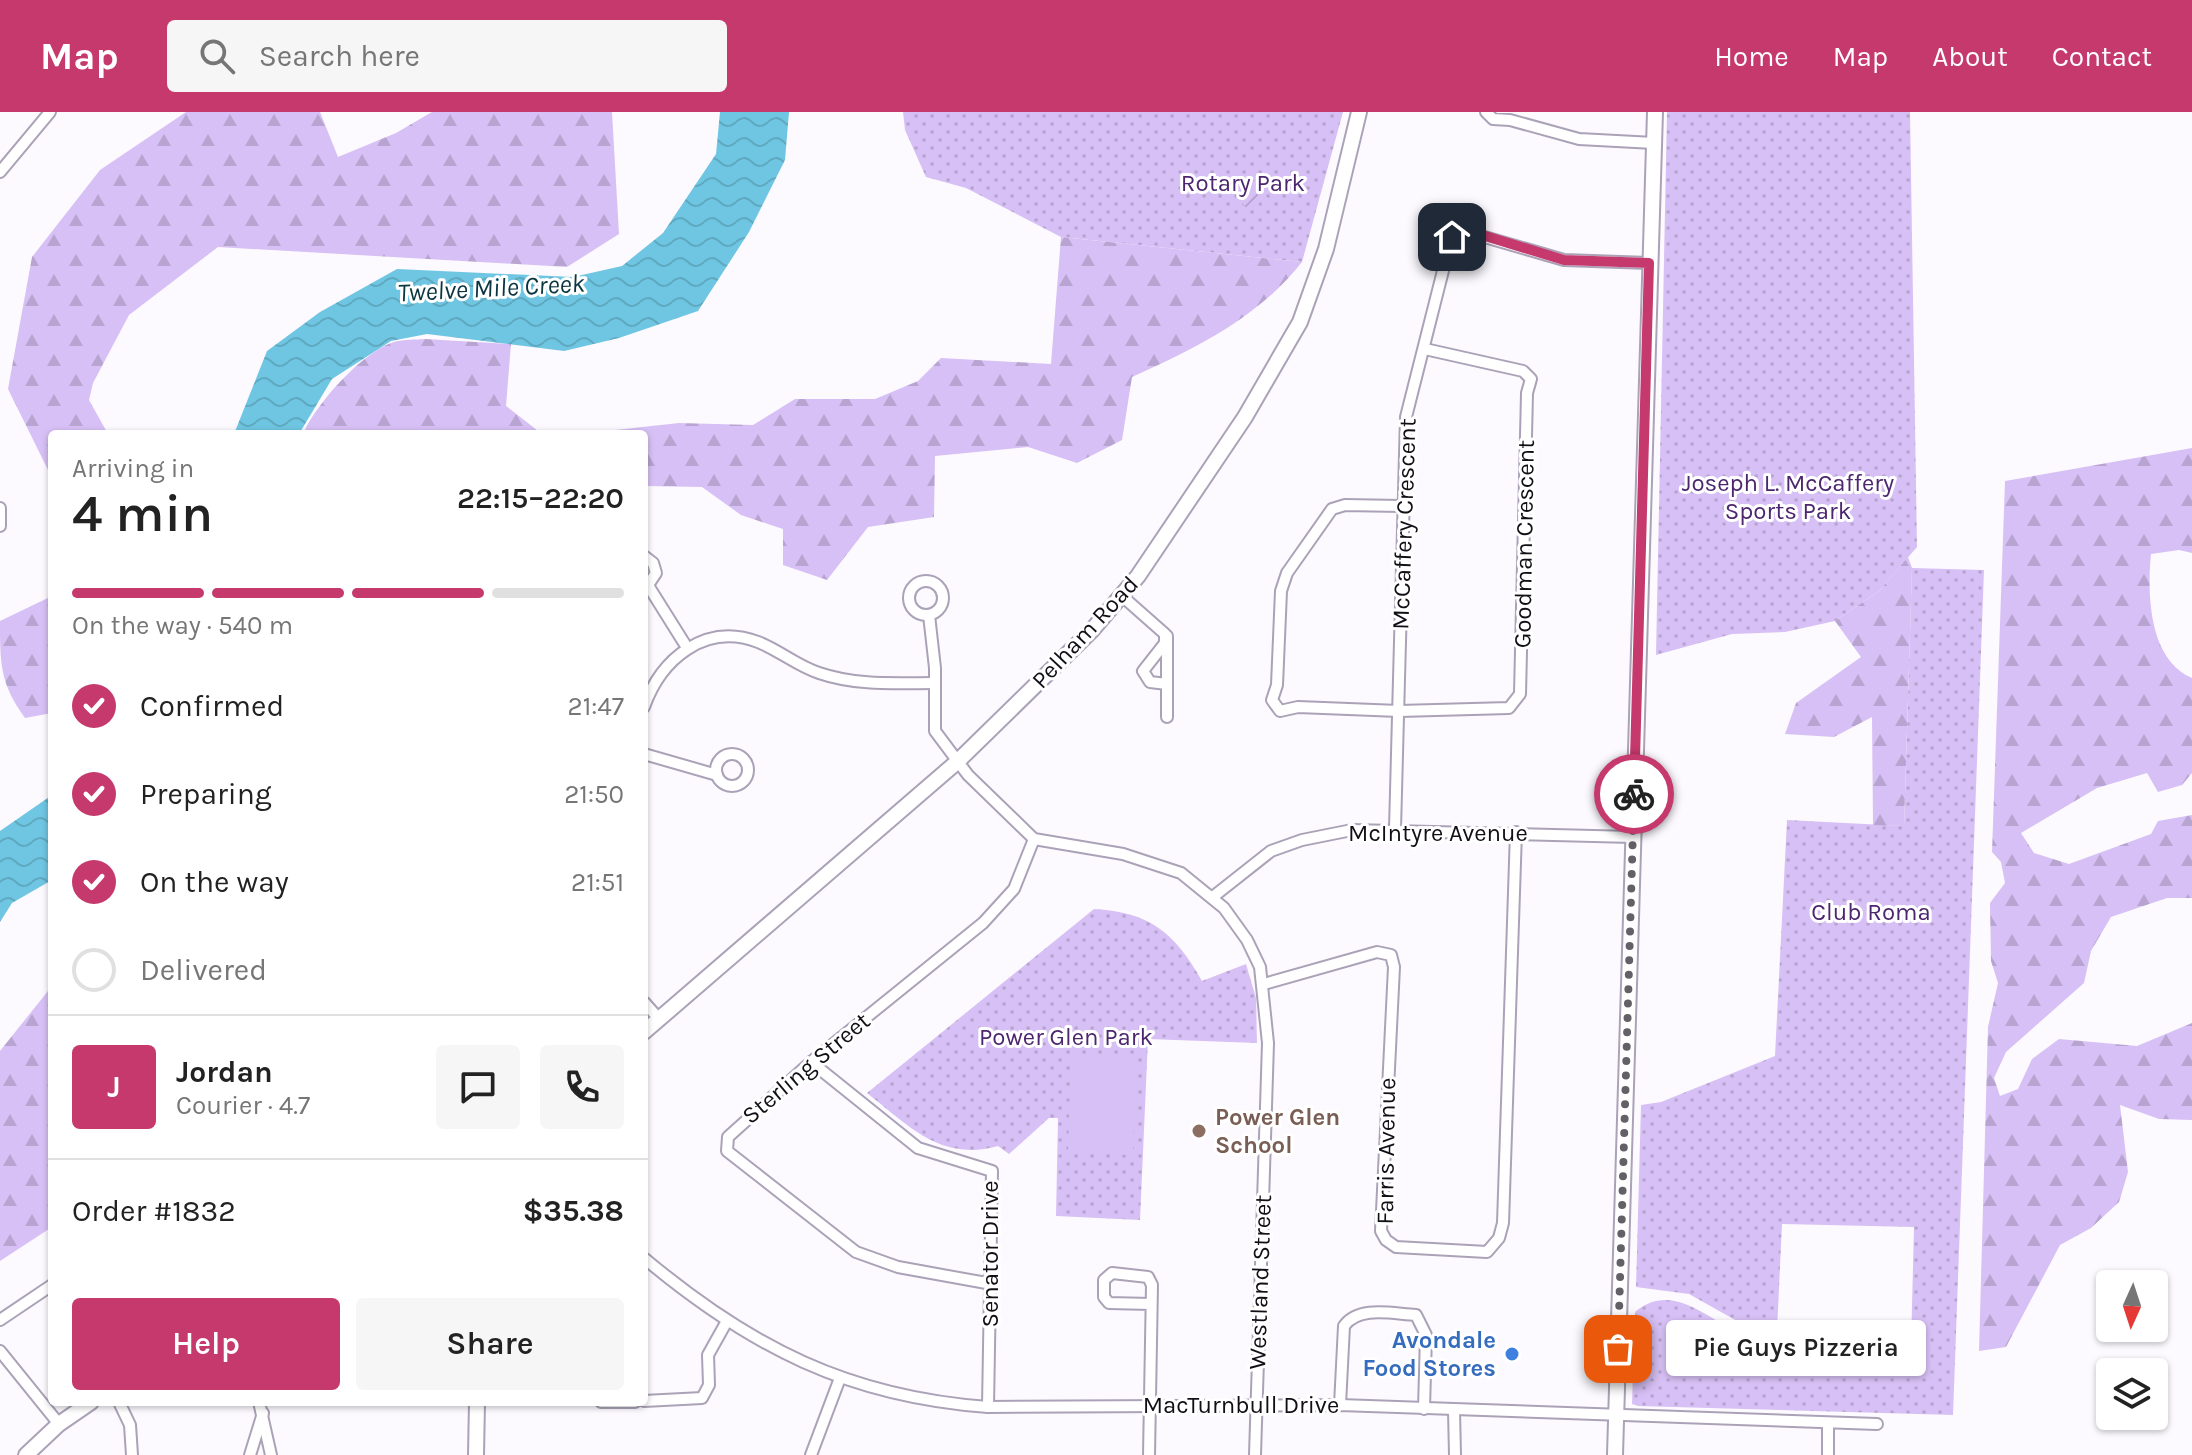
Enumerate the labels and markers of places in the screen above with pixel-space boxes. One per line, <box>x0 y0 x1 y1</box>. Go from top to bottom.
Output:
pin <box>1418 203 1486 271</box>
place label: Power Glen School <box>1215 1103 1340 1159</box>
marker: Power Glen School <box>1190 1122 1208 1140</box>
pin <box>1584 1315 1652 1383</box>
callout: Pie Guys Pizzeria <box>1666 1321 1926 1377</box>
place label: Avondale Food Stores <box>1363 1326 1496 1382</box>
marker: Avondale Food Stores <box>1503 1345 1521 1363</box>

